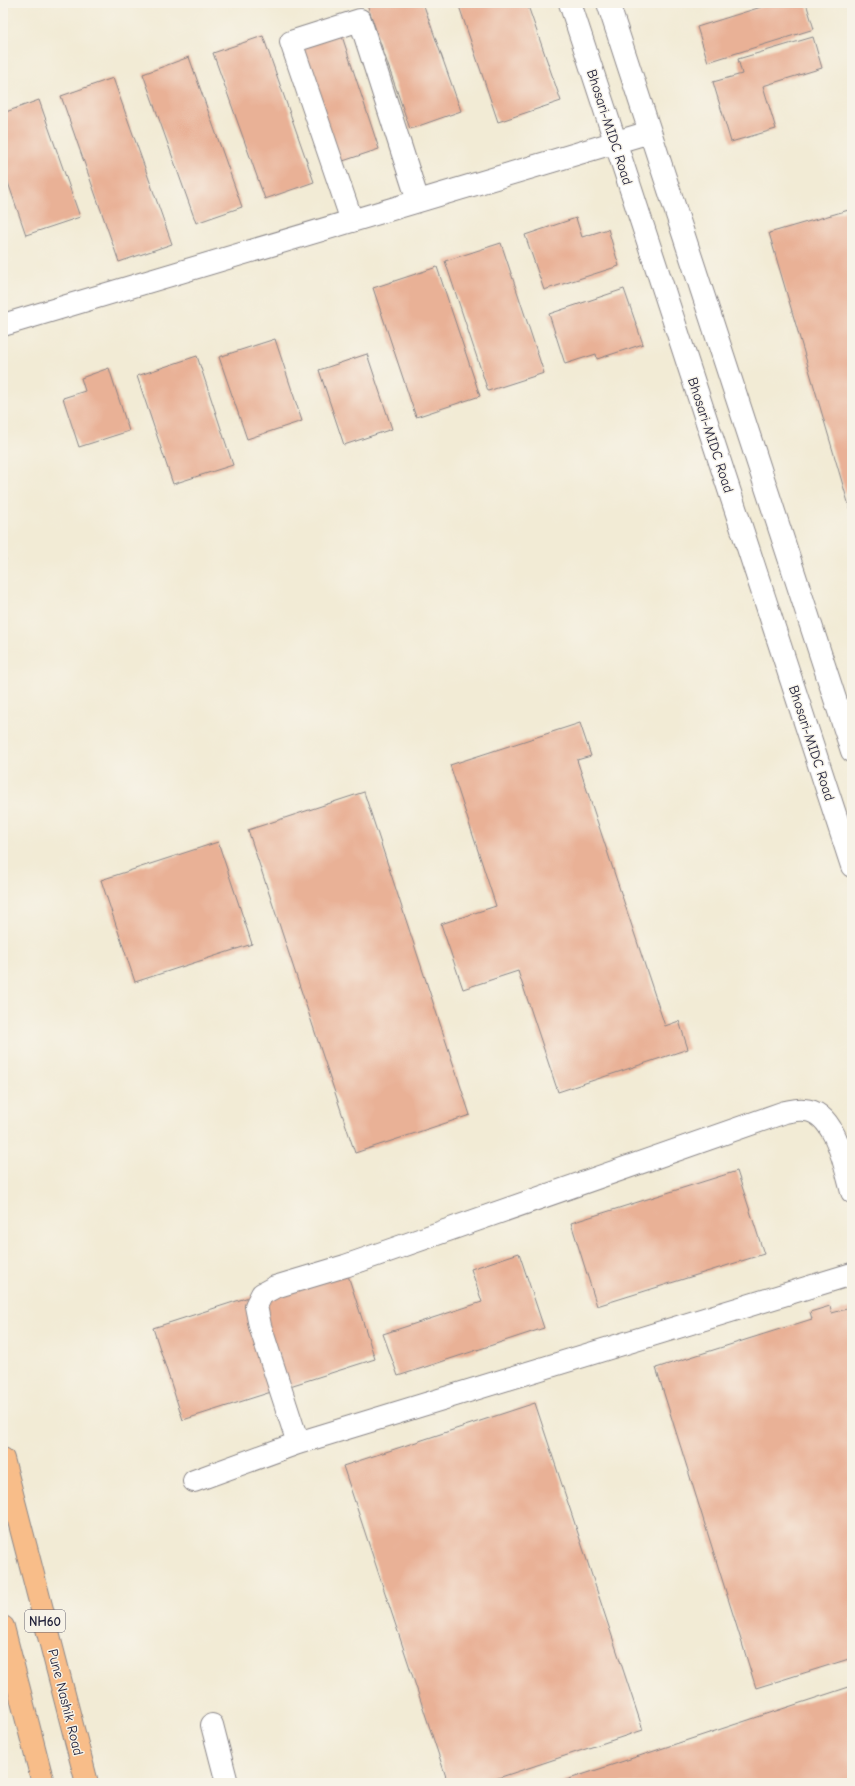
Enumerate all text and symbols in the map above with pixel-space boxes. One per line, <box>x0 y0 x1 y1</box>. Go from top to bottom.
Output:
street label: Bhosari-MIDC Road <box>583 67 636 187</box>
street label: Bhosari-MIDC Road <box>684 375 737 495</box>
street label: Bhosari-MIDC Road <box>785 683 838 803</box>
road number: NH60 <box>25 1610 65 1632</box>
street label: Pune Nashik Road <box>44 1647 87 1757</box>

